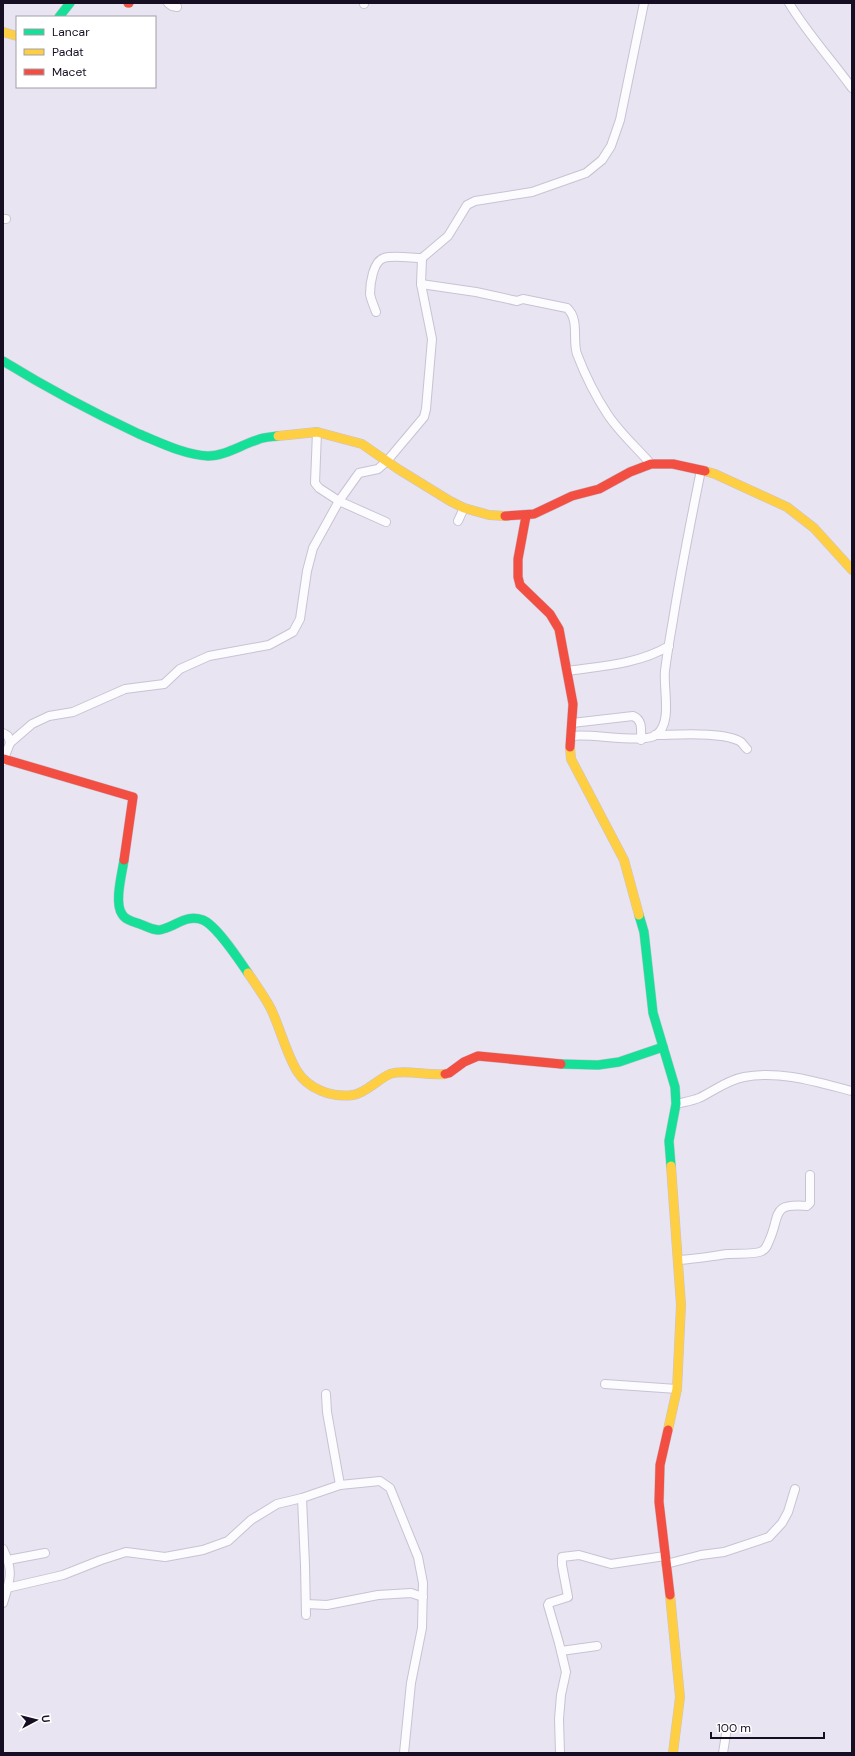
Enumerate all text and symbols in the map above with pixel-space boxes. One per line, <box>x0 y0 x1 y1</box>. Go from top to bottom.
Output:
legend <box>16 16 156 88</box>
text: Lancar <box>52 24 90 40</box>
text: Padat <box>52 44 84 60</box>
text: Macet <box>52 64 87 80</box>
north arrow <box>16 1700 56 1740</box>
text: U <box>39 1714 53 1723</box>
scale bar <box>711 1714 824 1740</box>
text: 100 m <box>717 1720 751 1736</box>

